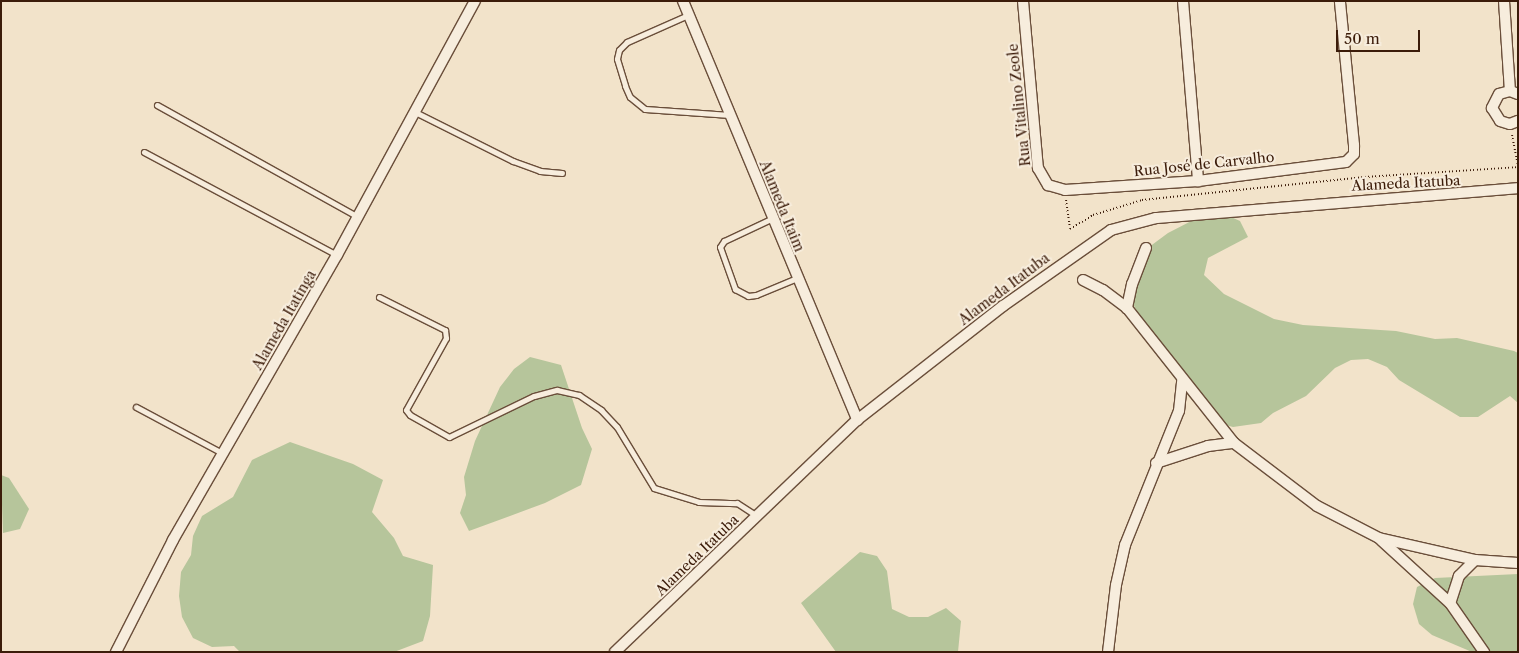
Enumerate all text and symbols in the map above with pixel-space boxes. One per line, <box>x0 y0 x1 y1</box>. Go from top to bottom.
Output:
scale bar <box>1339 20 1423 52</box>
text: 50 m <box>1344 29 1380 48</box>
street label: Rua Vitalino Zeole <box>1004 42 1034 168</box>
street label: Rua José de Carvalho <box>1133 148 1275 180</box>
street label: Alameda Itaim <box>756 158 808 254</box>
street label: Alameda Itatuba <box>1351 172 1461 194</box>
street label: Alameda Itatuba <box>955 249 1053 329</box>
street label: Alameda Itatinga <box>249 267 319 373</box>
street label: Alameda Itatuba <box>652 511 742 599</box>

